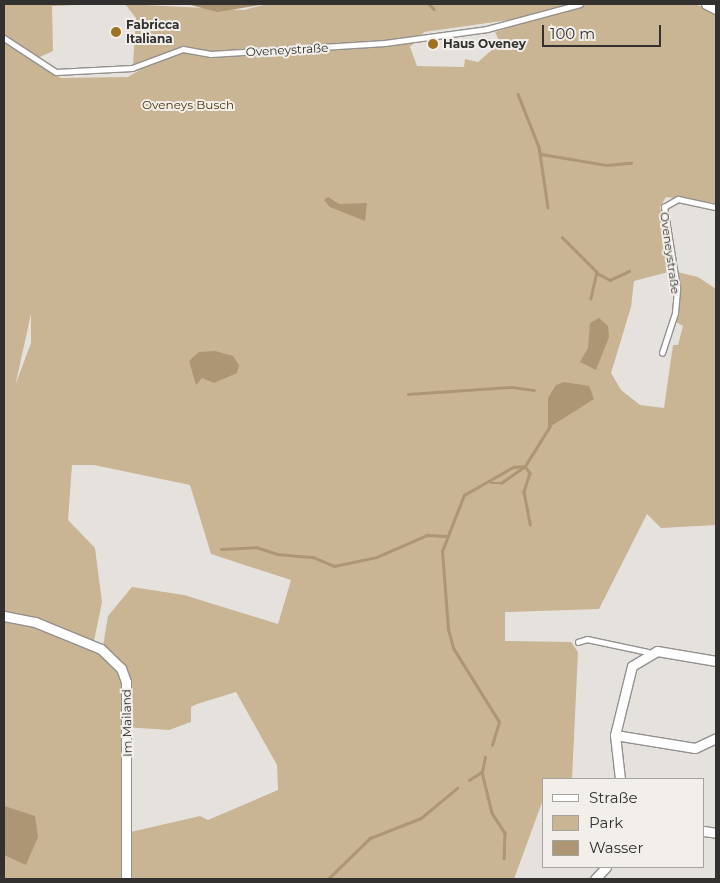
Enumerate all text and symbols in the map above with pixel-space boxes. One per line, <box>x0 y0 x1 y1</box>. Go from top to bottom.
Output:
scale bar <box>545 15 664 47</box>
place label: Fabricca Italiana <box>126 18 179 46</box>
text: 100 m <box>550 24 595 43</box>
marker: Fabricca Italiana <box>110 26 122 38</box>
place label: Haus Oveney <box>443 37 526 51</box>
marker: Haus Oveney <box>427 38 439 50</box>
street label: Oveneystraße <box>245 41 329 59</box>
park label: Oveneys Busch <box>142 98 234 112</box>
street label: Oveneystraße <box>657 211 683 295</box>
street label: Im Mailand <box>119 689 135 757</box>
legend <box>542 778 705 868</box>
text: Straße <box>589 788 638 807</box>
text: Park <box>589 813 623 832</box>
text: Wasser <box>589 838 643 857</box>

